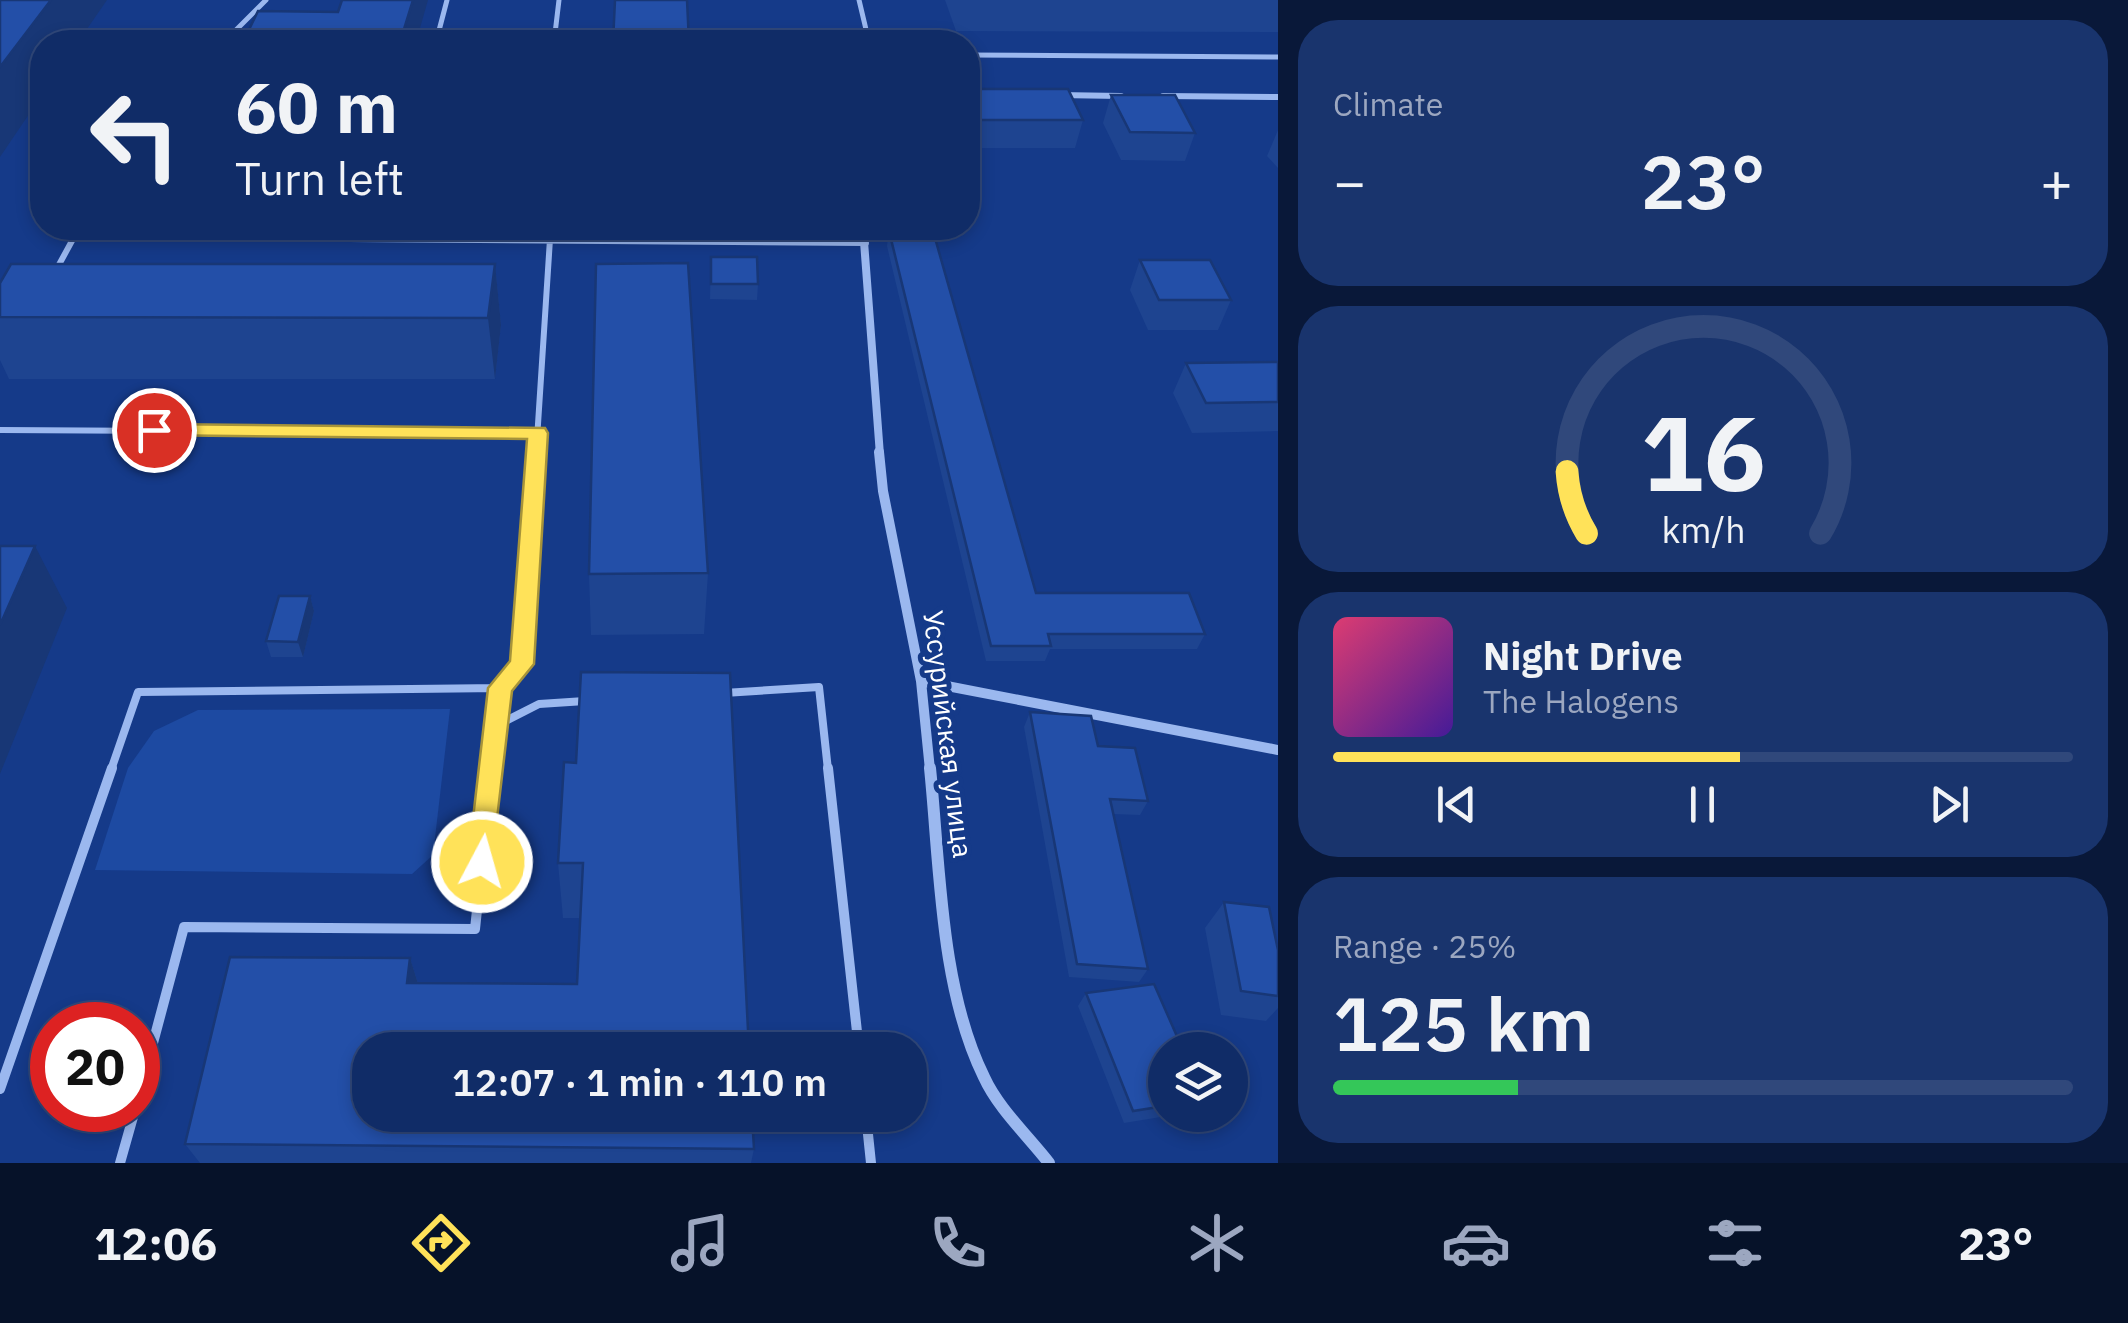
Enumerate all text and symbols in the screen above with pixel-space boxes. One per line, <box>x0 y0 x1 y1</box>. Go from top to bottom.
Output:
text: 60 m <box>235 61 398 152</box>
icon: left <box>70 70 200 200</box>
text: Climate <box>1333 83 1443 125</box>
text: 23° <box>1640 132 1766 230</box>
text: − <box>1333 146 1366 217</box>
text: + <box>2040 146 2073 217</box>
text: Turn left <box>235 149 404 207</box>
text: 16 <box>1641 384 1765 520</box>
pin <box>112 388 197 473</box>
icon: arrive <box>127 403 182 458</box>
text: km/h <box>1661 506 1745 553</box>
street label: Уссурийская улица <box>915 608 982 860</box>
text: Night Drive <box>1483 631 1683 680</box>
text: The Halogens <box>1483 680 1679 722</box>
icon: previous <box>1429 777 1484 832</box>
icon: pause <box>1675 777 1730 832</box>
icon: next <box>1922 777 1977 832</box>
position arrow <box>430 810 534 914</box>
text: Range · 25% <box>1333 925 1516 967</box>
text: 125 km <box>1333 974 1594 1072</box>
speed limit sign: 20 <box>30 1002 160 1132</box>
map controls <box>1148 1032 1248 1132</box>
button: layers <box>1148 1032 1248 1132</box>
text: 12:07 · 1 min · 110 m <box>452 1057 827 1106</box>
icon: directions <box>406 1208 476 1278</box>
icon: music <box>665 1208 735 1278</box>
icon: phone <box>923 1208 993 1278</box>
icon: climate <box>1182 1208 1252 1278</box>
icon: car <box>1441 1208 1511 1278</box>
icon: filters <box>1700 1208 1770 1278</box>
text: 12:06 <box>94 1214 217 1272</box>
text: 23° <box>1958 1214 2034 1272</box>

